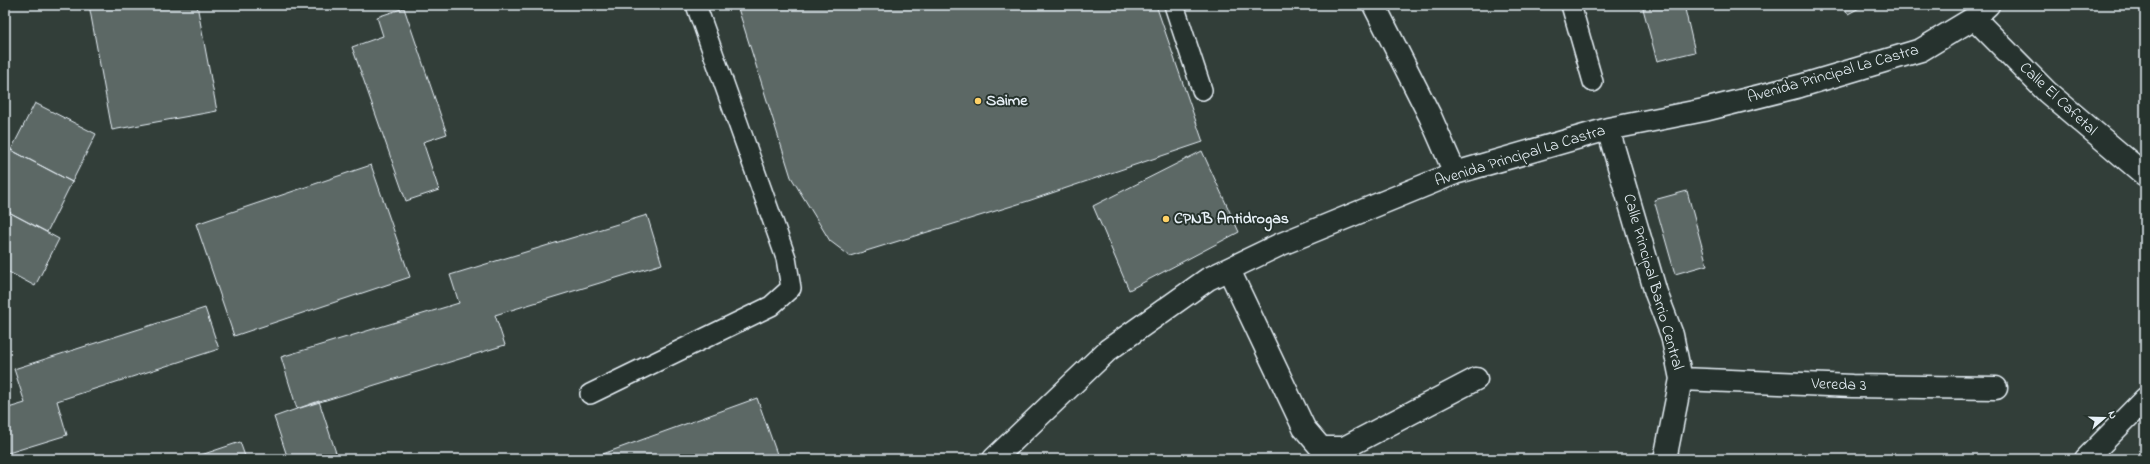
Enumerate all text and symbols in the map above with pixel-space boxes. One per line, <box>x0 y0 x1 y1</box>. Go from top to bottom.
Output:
street label: Avenida Principal La Castra <box>1745 38 1921 110</box>
street label: Calle El Cafetal <box>2014 56 2103 142</box>
place label: Saime <box>986 89 1028 113</box>
marker: Saime <box>973 96 983 106</box>
street label: Avenida Principal La Castra <box>1432 119 1608 193</box>
street label: Calle Principal Barrio Central <box>1616 191 1690 373</box>
place label: CPNB Antidrogas <box>1174 207 1289 232</box>
marker: CPNB Antidrogas <box>1161 214 1171 224</box>
street label: Vereda 3 <box>1810 372 1867 398</box>
north arrow <box>2084 398 2124 438</box>
text: N <box>2104 409 2121 421</box>

